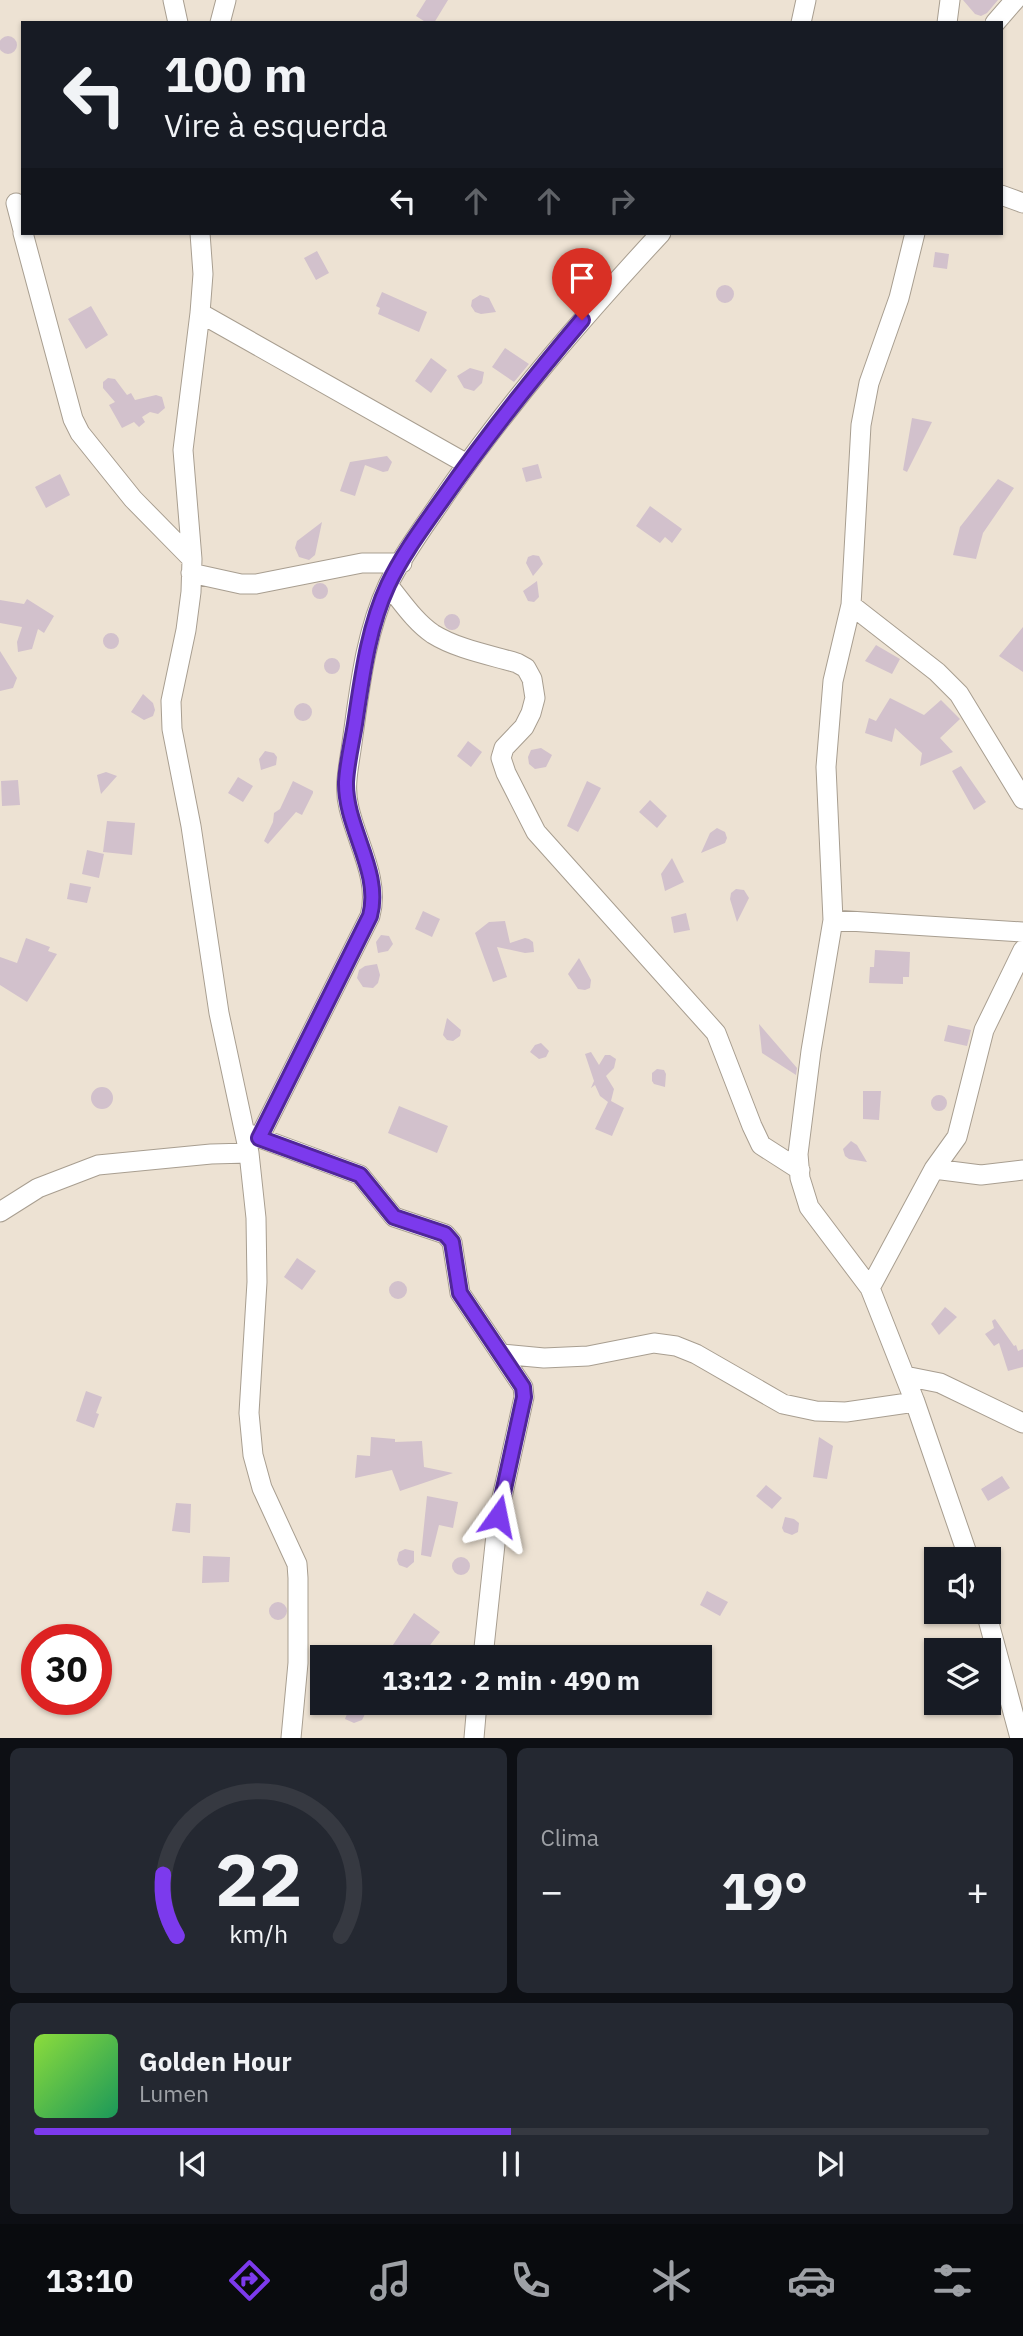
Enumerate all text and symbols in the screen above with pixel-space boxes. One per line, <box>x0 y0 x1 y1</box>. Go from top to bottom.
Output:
text: 100 m <box>164 42 308 105</box>
icon: left <box>49 49 140 140</box>
text: Vire à esquerda <box>164 104 388 146</box>
icon: left <box>384 182 422 220</box>
icon: ahead <box>457 182 495 220</box>
icon: ahead <box>530 182 568 220</box>
icon: right <box>603 182 641 220</box>
pin <box>552 248 612 320</box>
icon: arrive <box>563 259 601 297</box>
position arrow <box>461 1479 535 1553</box>
map controls <box>924 1547 1001 1715</box>
button: sound <box>924 1547 1001 1624</box>
speed limit sign: 30 <box>21 1624 112 1715</box>
button: layers <box>924 1638 1001 1715</box>
text: 13:12 · 2 min · 490 m <box>382 1663 640 1697</box>
text: Clima <box>541 1822 599 1852</box>
text: 22 <box>215 1832 302 1927</box>
text: 19° <box>721 1857 808 1924</box>
text: − <box>541 1866 563 1915</box>
text: + <box>966 1866 989 1915</box>
text: km/h <box>229 1917 288 1950</box>
text: Golden Hour <box>139 2044 292 2078</box>
text: Lumen <box>139 2078 209 2108</box>
icon: previous <box>174 2145 212 2183</box>
icon: pause <box>492 2145 530 2183</box>
icon: next <box>811 2145 849 2183</box>
icon: directions <box>225 2256 274 2305</box>
icon: music <box>366 2256 415 2305</box>
icon: phone <box>506 2256 555 2305</box>
icon: climate <box>647 2256 696 2305</box>
icon: car <box>787 2256 836 2305</box>
icon: filters <box>928 2256 977 2305</box>
text: 13:10 <box>46 2259 133 2301</box>

